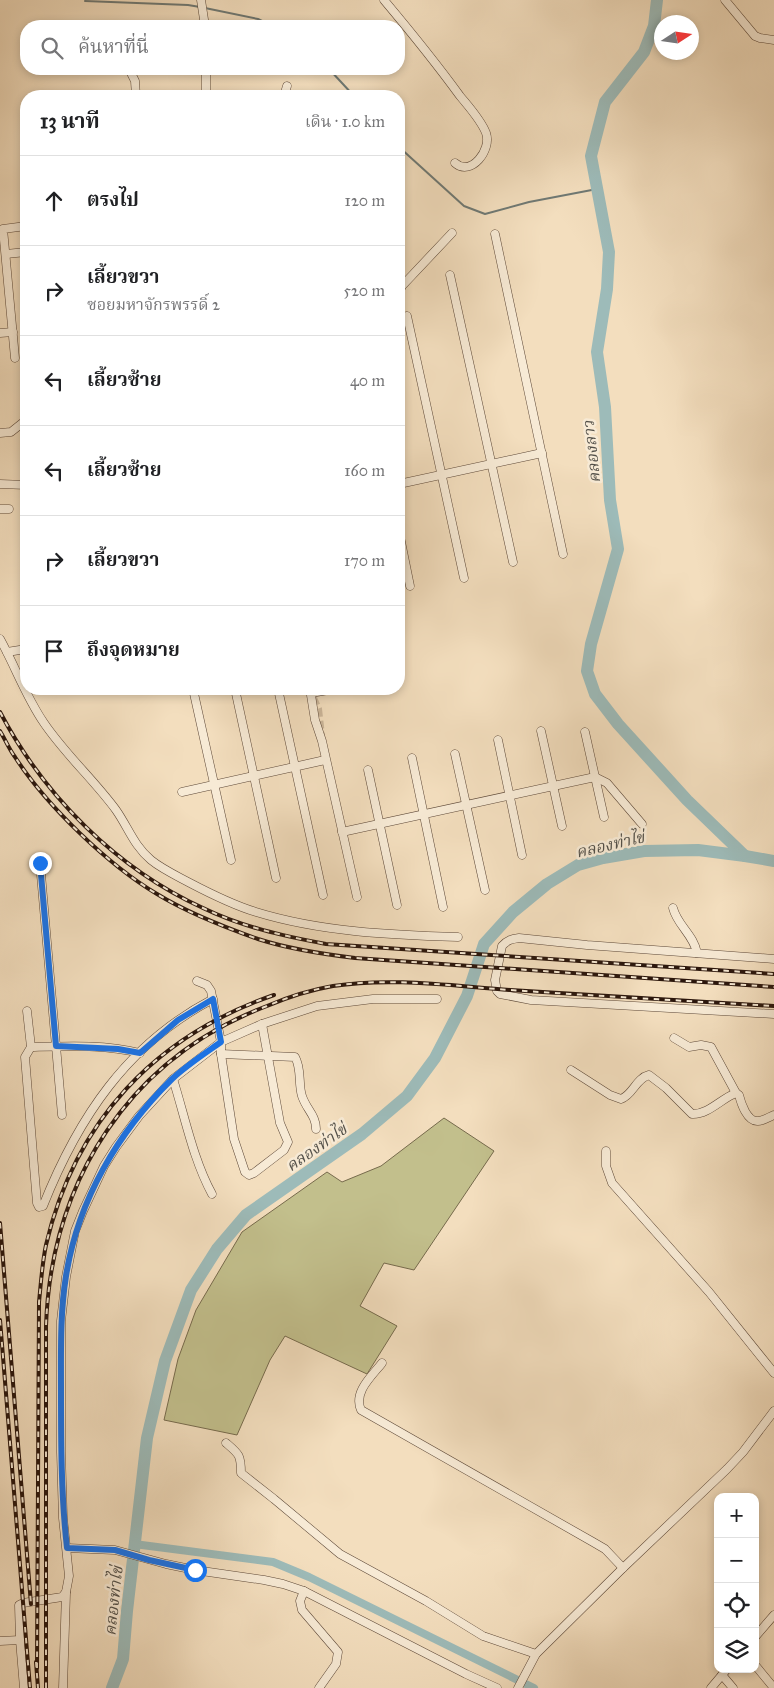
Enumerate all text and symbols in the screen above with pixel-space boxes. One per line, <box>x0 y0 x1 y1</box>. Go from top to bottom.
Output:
north arrow <box>654 15 699 60</box>
search box <box>20 20 405 75</box>
icon: search <box>38 34 66 62</box>
text: ค้นหาที่นี่ <box>78 35 149 58</box>
text: 13 นาที <box>40 108 100 134</box>
text: เดิน · 1.0 km <box>305 112 385 131</box>
icon: ahead <box>40 187 68 215</box>
text: ตรงไป <box>87 188 139 211</box>
text: 120 m <box>345 191 385 210</box>
text: เลี้ยวขวา <box>87 265 159 288</box>
icon: right <box>40 277 68 305</box>
text: 520 m <box>343 281 385 300</box>
text: ซอยมหาจักรพรรดิ์ 2 <box>87 295 220 314</box>
icon: left <box>40 367 68 395</box>
text: เลี้ยวซ้าย <box>87 368 161 391</box>
text: 40 m <box>350 371 385 390</box>
water label: คลองลาว <box>579 419 604 484</box>
icon: left <box>40 457 68 485</box>
text: เลี้ยวซ้าย <box>87 458 161 481</box>
text: 160 m <box>344 461 385 480</box>
icon: right <box>40 547 68 575</box>
text: เลี้ยวขวา <box>87 548 159 571</box>
text: 170 m <box>344 551 385 570</box>
icon: arrive <box>40 637 68 665</box>
text: ถึงจุดหมาย <box>87 638 180 661</box>
water label: คลองท่าไข่ <box>573 825 648 862</box>
route end <box>29 852 52 875</box>
water label: คลองท่าไข่ <box>281 1117 352 1175</box>
map controls <box>714 1493 759 1673</box>
button: + <box>714 1493 759 1538</box>
button: − <box>714 1538 759 1583</box>
route start <box>184 1559 207 1582</box>
water label: คลองท่าไข่ <box>98 1563 127 1637</box>
button: locate <box>714 1583 759 1628</box>
button: layers <box>714 1628 759 1673</box>

